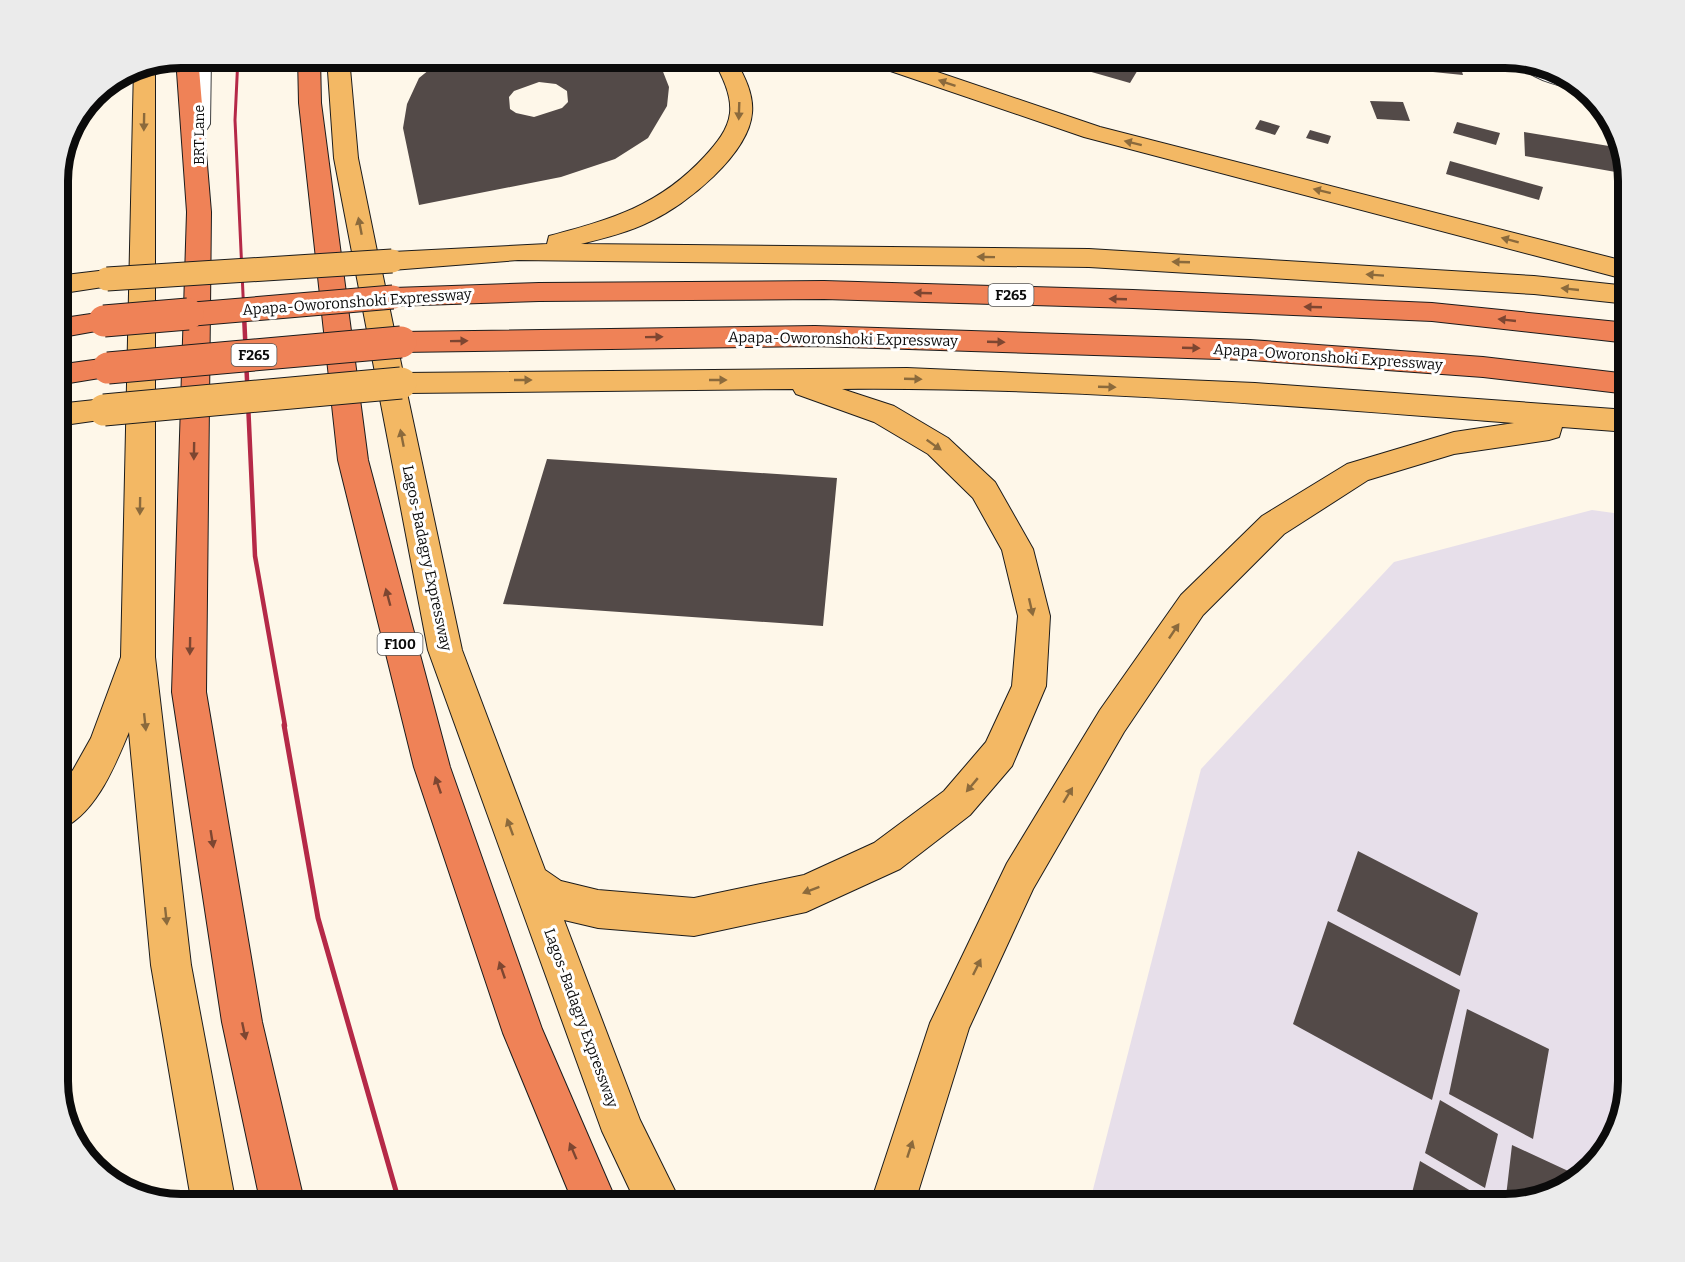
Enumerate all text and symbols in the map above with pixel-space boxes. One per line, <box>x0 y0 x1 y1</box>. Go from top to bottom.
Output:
one-way arrow <box>938 77 956 87</box>
one-way arrow <box>734 102 743 121</box>
street label: BRT Lane <box>191 105 208 165</box>
one-way arrow <box>139 113 149 132</box>
one-way arrow <box>1124 137 1142 147</box>
one-way arrow <box>1313 185 1331 195</box>
one-way arrow <box>355 216 364 235</box>
one-way arrow <box>1501 235 1519 245</box>
one-way arrow <box>976 252 995 261</box>
one-way arrow <box>1171 257 1190 267</box>
one-way arrow <box>1366 270 1385 279</box>
road number: F265 <box>988 284 1034 306</box>
one-way arrow <box>1560 284 1579 294</box>
street label: Apapa-Oworonshoki Expressway <box>242 285 472 319</box>
one-way arrow <box>914 288 933 298</box>
one-way arrow <box>1108 294 1127 303</box>
one-way arrow <box>1303 302 1322 311</box>
one-way arrow <box>1498 315 1517 325</box>
street label: Apapa-Oworonshoki Expressway <box>728 328 958 350</box>
one-way arrow <box>645 332 664 342</box>
one-way arrow <box>450 336 469 346</box>
one-way arrow <box>987 337 1006 346</box>
street label: Apapa-Oworonshoki Expressway <box>1213 340 1443 374</box>
road number: F265 <box>232 344 276 366</box>
one-way arrow <box>1181 344 1200 353</box>
one-way arrow <box>903 374 922 383</box>
one-way arrow <box>513 375 532 385</box>
one-way arrow <box>708 375 727 385</box>
one-way arrow <box>1098 382 1117 391</box>
one-way arrow <box>397 428 407 447</box>
one-way arrow <box>925 439 941 451</box>
one-way arrow <box>189 442 199 461</box>
street label: Lagos-Badagry Expressway <box>399 463 456 653</box>
one-way arrow <box>135 497 145 516</box>
one-way arrow <box>383 588 393 606</box>
one-way arrow <box>1027 597 1037 616</box>
one-way arrow <box>1168 623 1180 639</box>
road number: F100 <box>378 633 422 655</box>
one-way arrow <box>185 636 194 655</box>
one-way arrow <box>140 713 150 732</box>
one-way arrow <box>433 776 443 794</box>
one-way arrow <box>966 777 979 792</box>
one-way arrow <box>1063 787 1074 803</box>
one-way arrow <box>505 818 514 836</box>
one-way arrow <box>208 830 217 849</box>
one-way arrow <box>801 885 819 895</box>
one-way arrow <box>161 907 171 926</box>
street label: Lagos-Badagry Expressway <box>540 926 622 1110</box>
one-way arrow <box>972 958 981 975</box>
one-way arrow <box>496 961 506 979</box>
one-way arrow <box>240 1022 249 1041</box>
one-way arrow <box>905 1140 915 1158</box>
one-way arrow <box>568 1142 578 1160</box>

